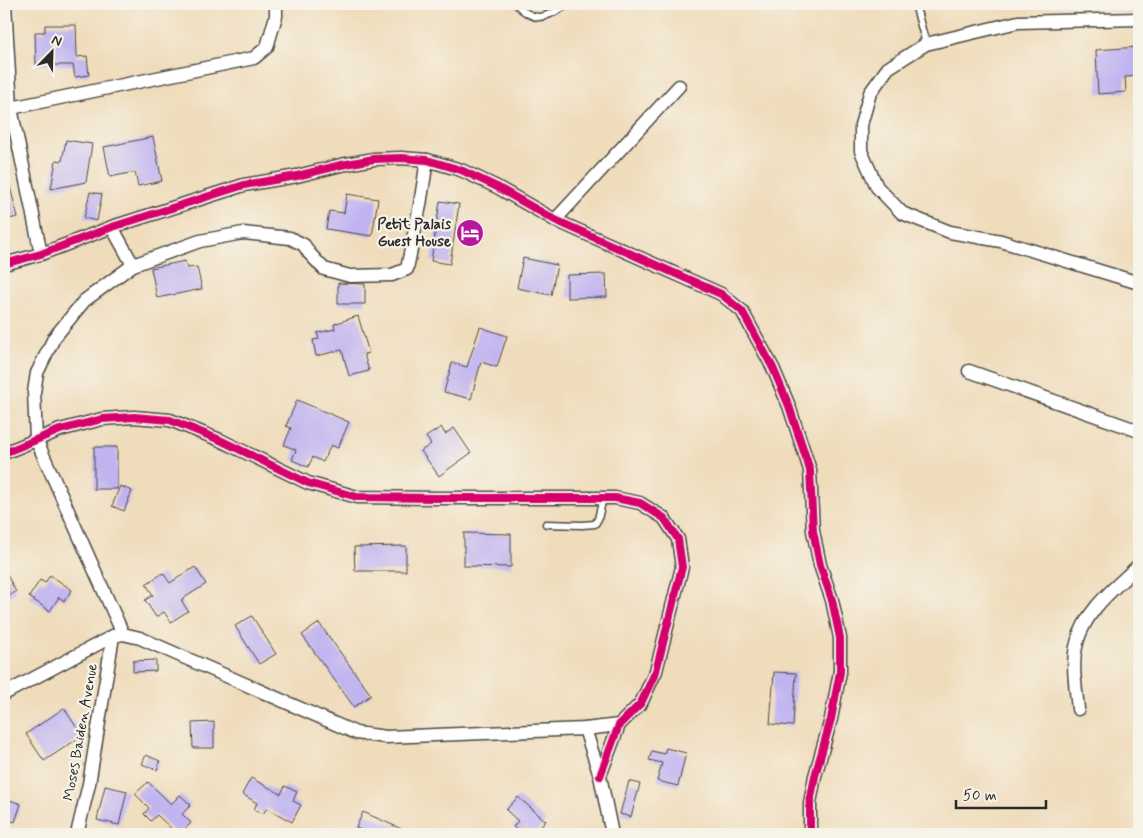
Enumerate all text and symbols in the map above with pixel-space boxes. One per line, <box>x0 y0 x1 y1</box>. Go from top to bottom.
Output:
north arrow <box>28 28 78 78</box>
text: N <box>49 31 64 51</box>
place label: Petit Palais Guest House <box>377 215 451 252</box>
hotel icon: Petit Palais Guest House <box>455 218 485 248</box>
street label: Moses Baiden Avenue <box>59 662 103 803</box>
scale bar <box>956 778 1046 810</box>
text: 50 m <box>963 786 997 806</box>

